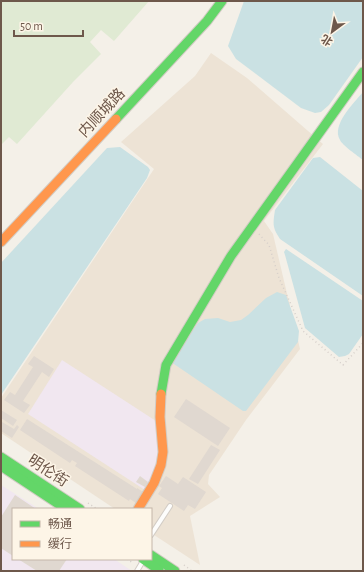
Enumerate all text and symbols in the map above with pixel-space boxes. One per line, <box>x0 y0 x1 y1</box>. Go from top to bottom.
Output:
scale bar <box>14 12 83 38</box>
north arrow <box>312 12 352 52</box>
text: 50 m <box>20 20 43 32</box>
text: 北 <box>319 32 335 48</box>
street label: 内顺城路 <box>75 85 128 140</box>
street label: 明伦街 <box>25 452 72 490</box>
legend <box>12 508 152 560</box>
text: 畅通 <box>48 517 72 530</box>
text: 缓行 <box>48 537 72 550</box>

